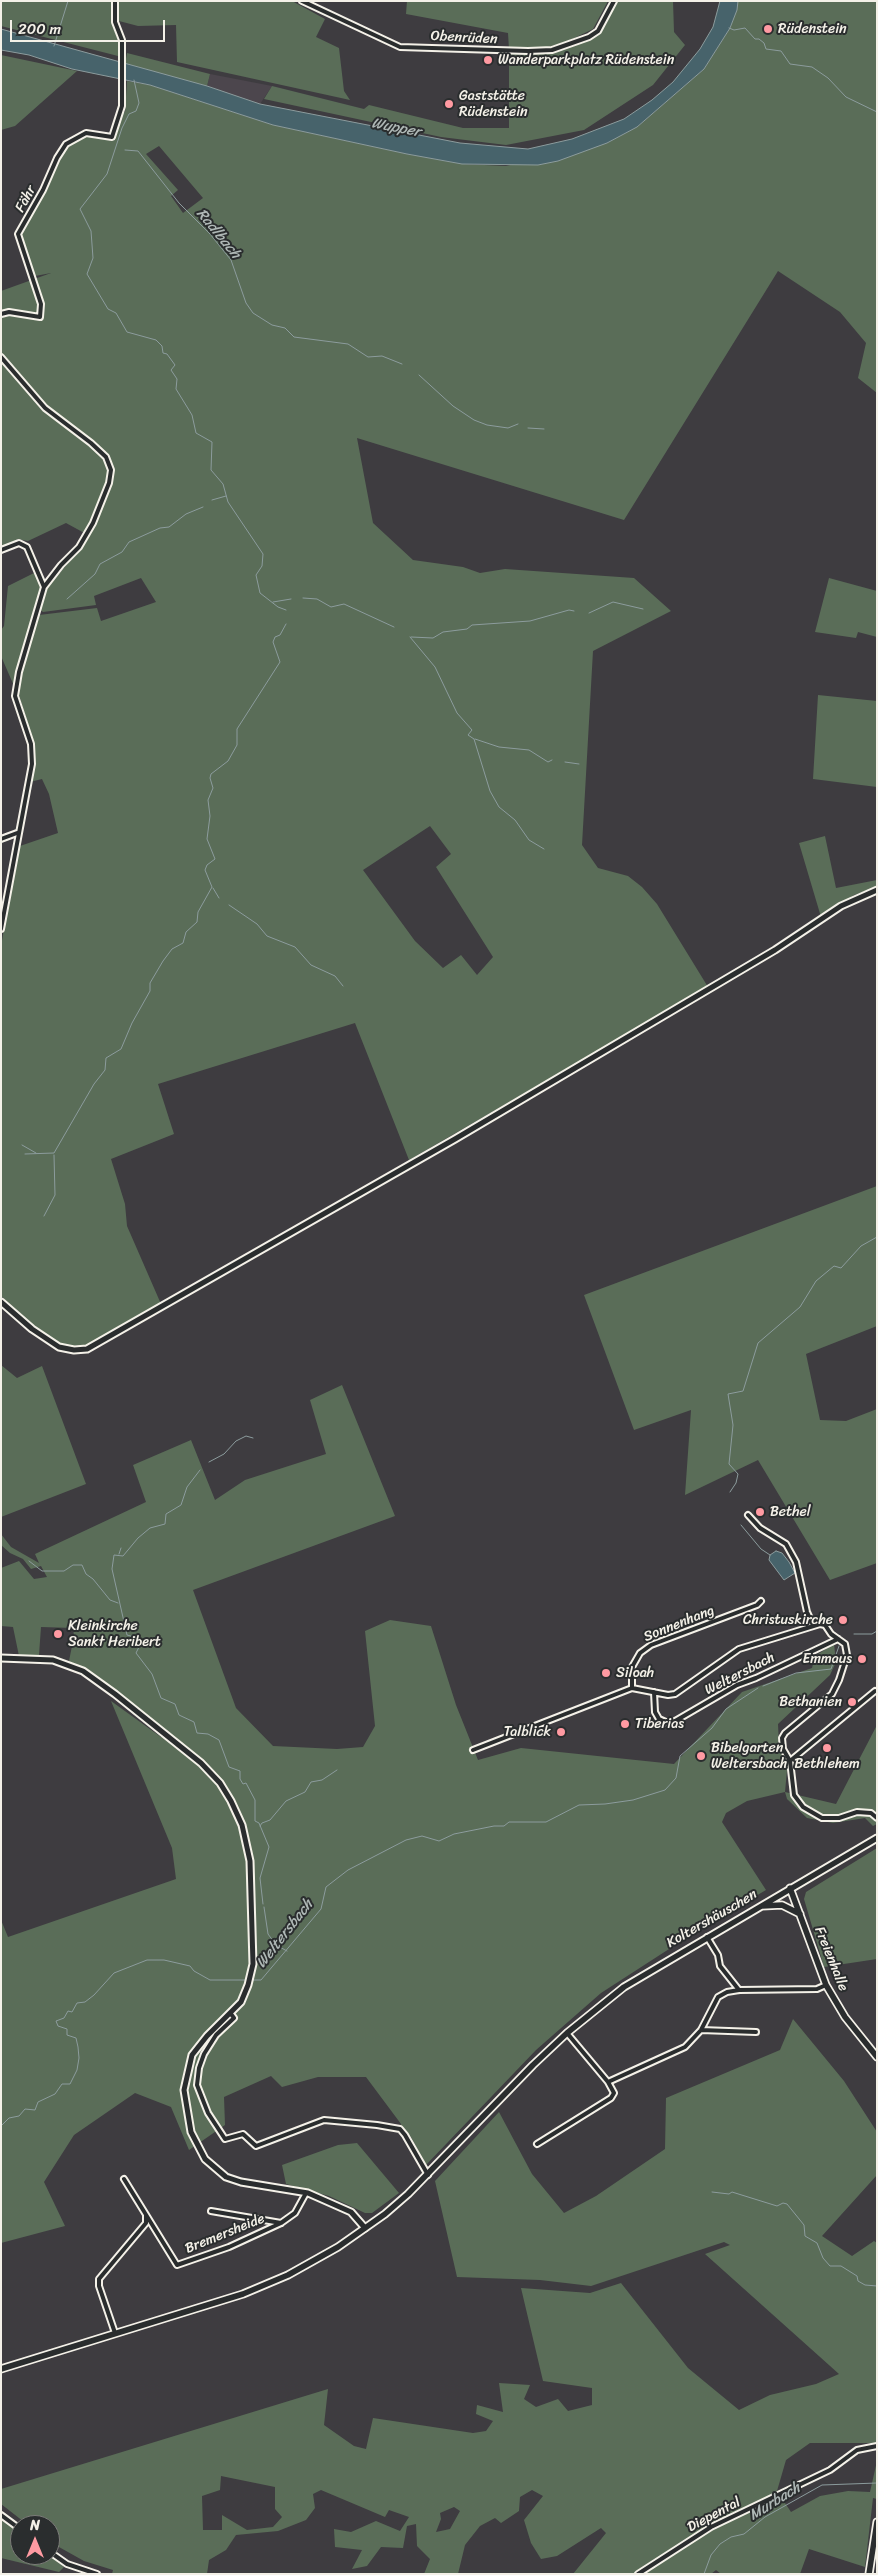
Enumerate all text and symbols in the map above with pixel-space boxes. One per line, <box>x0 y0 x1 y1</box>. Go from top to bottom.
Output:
scale bar <box>12 10 168 42</box>
text: 200 m <box>18 16 61 42</box>
place label: Rüdenstein <box>778 21 847 37</box>
marker: Rüdenstein <box>762 23 774 35</box>
street label: Obenrüden <box>430 28 498 48</box>
place label: Wanderparkplatz Rüdenstein <box>498 52 674 68</box>
marker: Wanderparkplatz Rüdenstein <box>482 54 494 66</box>
place label: Gaststätte Rüdenstein <box>459 88 528 120</box>
marker: Gaststätte Rüdenstein <box>443 98 455 110</box>
water label: Wupper <box>370 114 422 142</box>
street label: Fähr <box>12 183 40 215</box>
water label: Radlbach <box>192 205 244 263</box>
place label: Bethel <box>770 1504 811 1520</box>
marker: Bethel <box>754 1506 766 1518</box>
street label: Sonnenhang <box>641 1602 717 1646</box>
place label: Christuskirche <box>743 1612 833 1628</box>
marker: Christuskirche <box>837 1614 849 1626</box>
place label: Kleinkirche Sankt Heribert <box>68 1618 161 1650</box>
marker: Kleinkirche Sankt Heribert <box>52 1628 64 1640</box>
street label: Weltersbach <box>702 1649 778 1699</box>
place label: Emmaus <box>802 1651 852 1667</box>
marker: Emmaus <box>856 1653 868 1665</box>
place label: Siloah <box>616 1665 654 1681</box>
marker: Siloah <box>600 1667 612 1679</box>
place label: Bethanien <box>779 1694 842 1710</box>
marker: Bethanien <box>846 1696 858 1708</box>
place label: Tiberias <box>635 1716 684 1732</box>
marker: Tiberias <box>619 1718 631 1730</box>
place label: Talblick <box>504 1724 551 1740</box>
marker: Talblick <box>555 1726 567 1738</box>
place label: Bibelgarten Weltersbach <box>711 1740 787 1772</box>
marker: Bethlehem <box>821 1742 833 1754</box>
marker: Bibelgarten Weltersbach <box>695 1750 707 1762</box>
place label: Bethlehem <box>794 1756 860 1772</box>
street label: Koltershäuschen <box>664 1886 760 1952</box>
water label: Weltersbach <box>253 1896 317 1972</box>
street label: Freienhalle <box>810 1924 852 1994</box>
street label: Bremersheide <box>183 2210 267 2258</box>
water label: Murbach <box>746 2479 804 2525</box>
street label: Diepental <box>685 2494 743 2536</box>
text: N <box>30 2513 40 2538</box>
north arrow <box>10 2515 60 2565</box>

